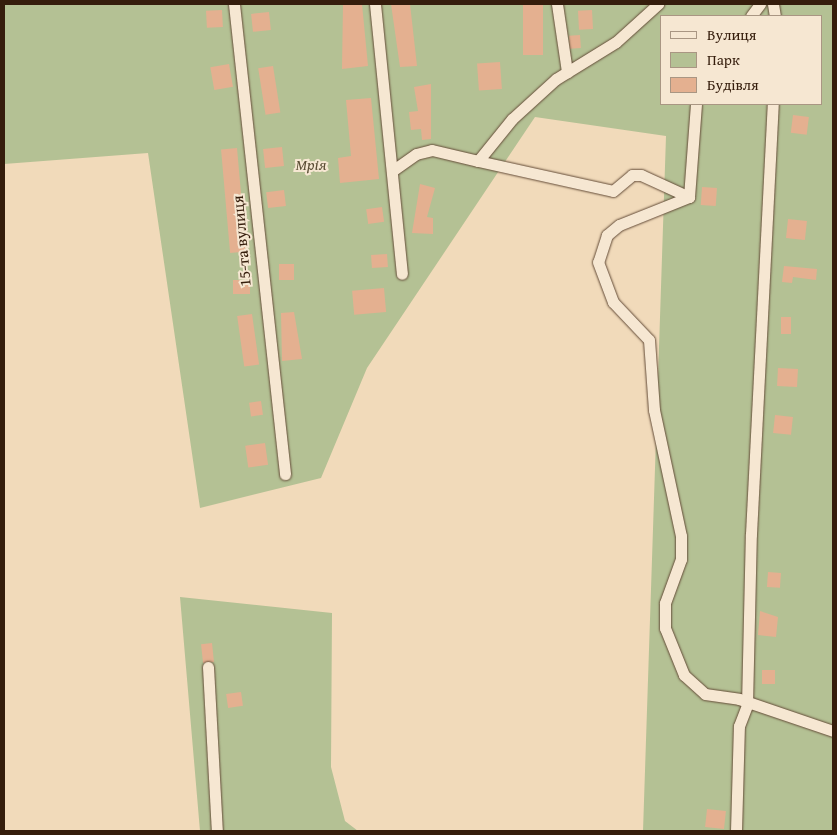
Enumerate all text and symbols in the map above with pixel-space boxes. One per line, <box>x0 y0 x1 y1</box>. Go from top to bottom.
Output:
legend <box>660 15 822 105</box>
text: Вулиця <box>707 24 756 45</box>
text: Парк <box>707 49 740 70</box>
text: Будівля <box>707 74 759 95</box>
park label: Мрія <box>295 154 327 174</box>
street label: 15-та вулиця <box>227 195 255 287</box>

